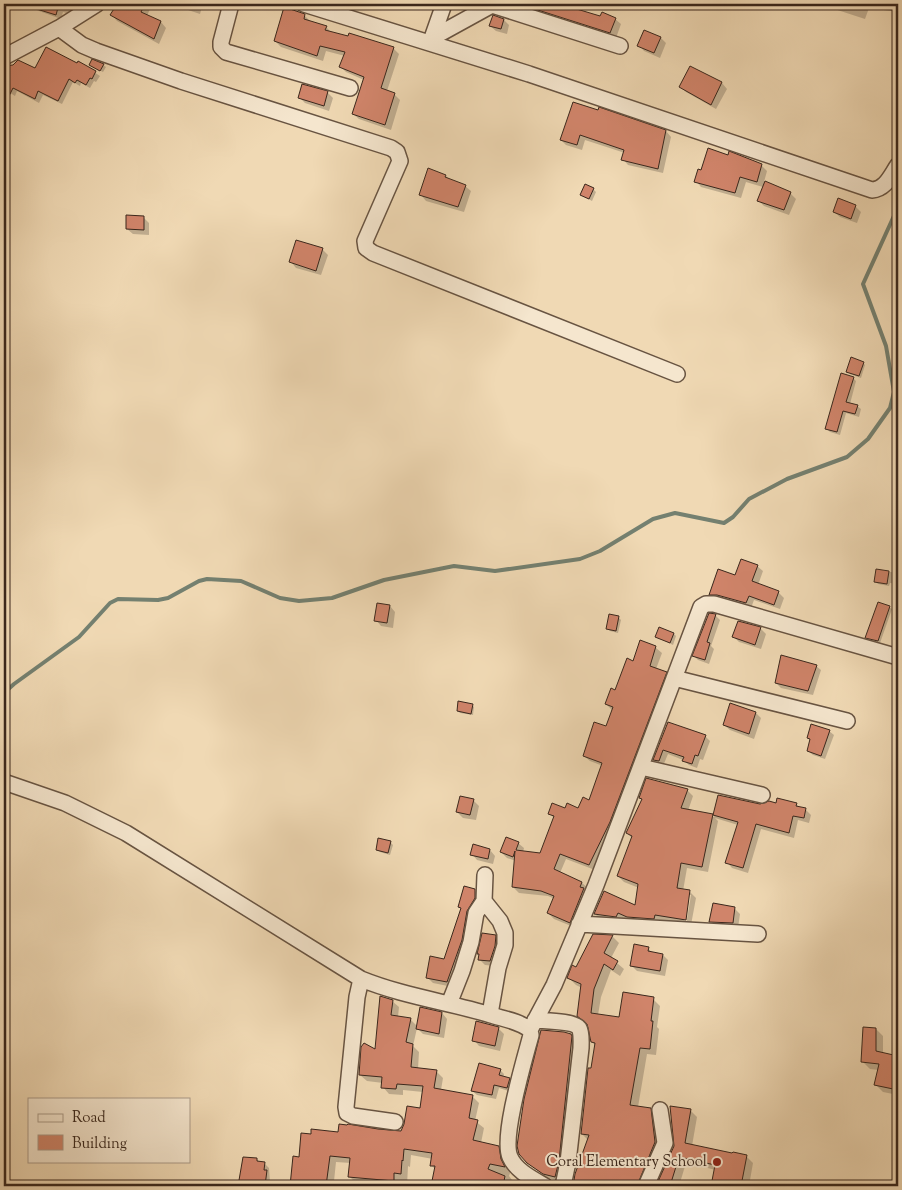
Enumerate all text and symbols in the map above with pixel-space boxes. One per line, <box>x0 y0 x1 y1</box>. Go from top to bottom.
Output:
legend <box>28 1098 190 1162</box>
text: Road <box>72 1108 106 1129</box>
text: Building <box>72 1134 127 1155</box>
place label: Coral Elementary School <box>546 1152 707 1173</box>
marker: Coral Elementary School <box>711 1156 723 1168</box>

